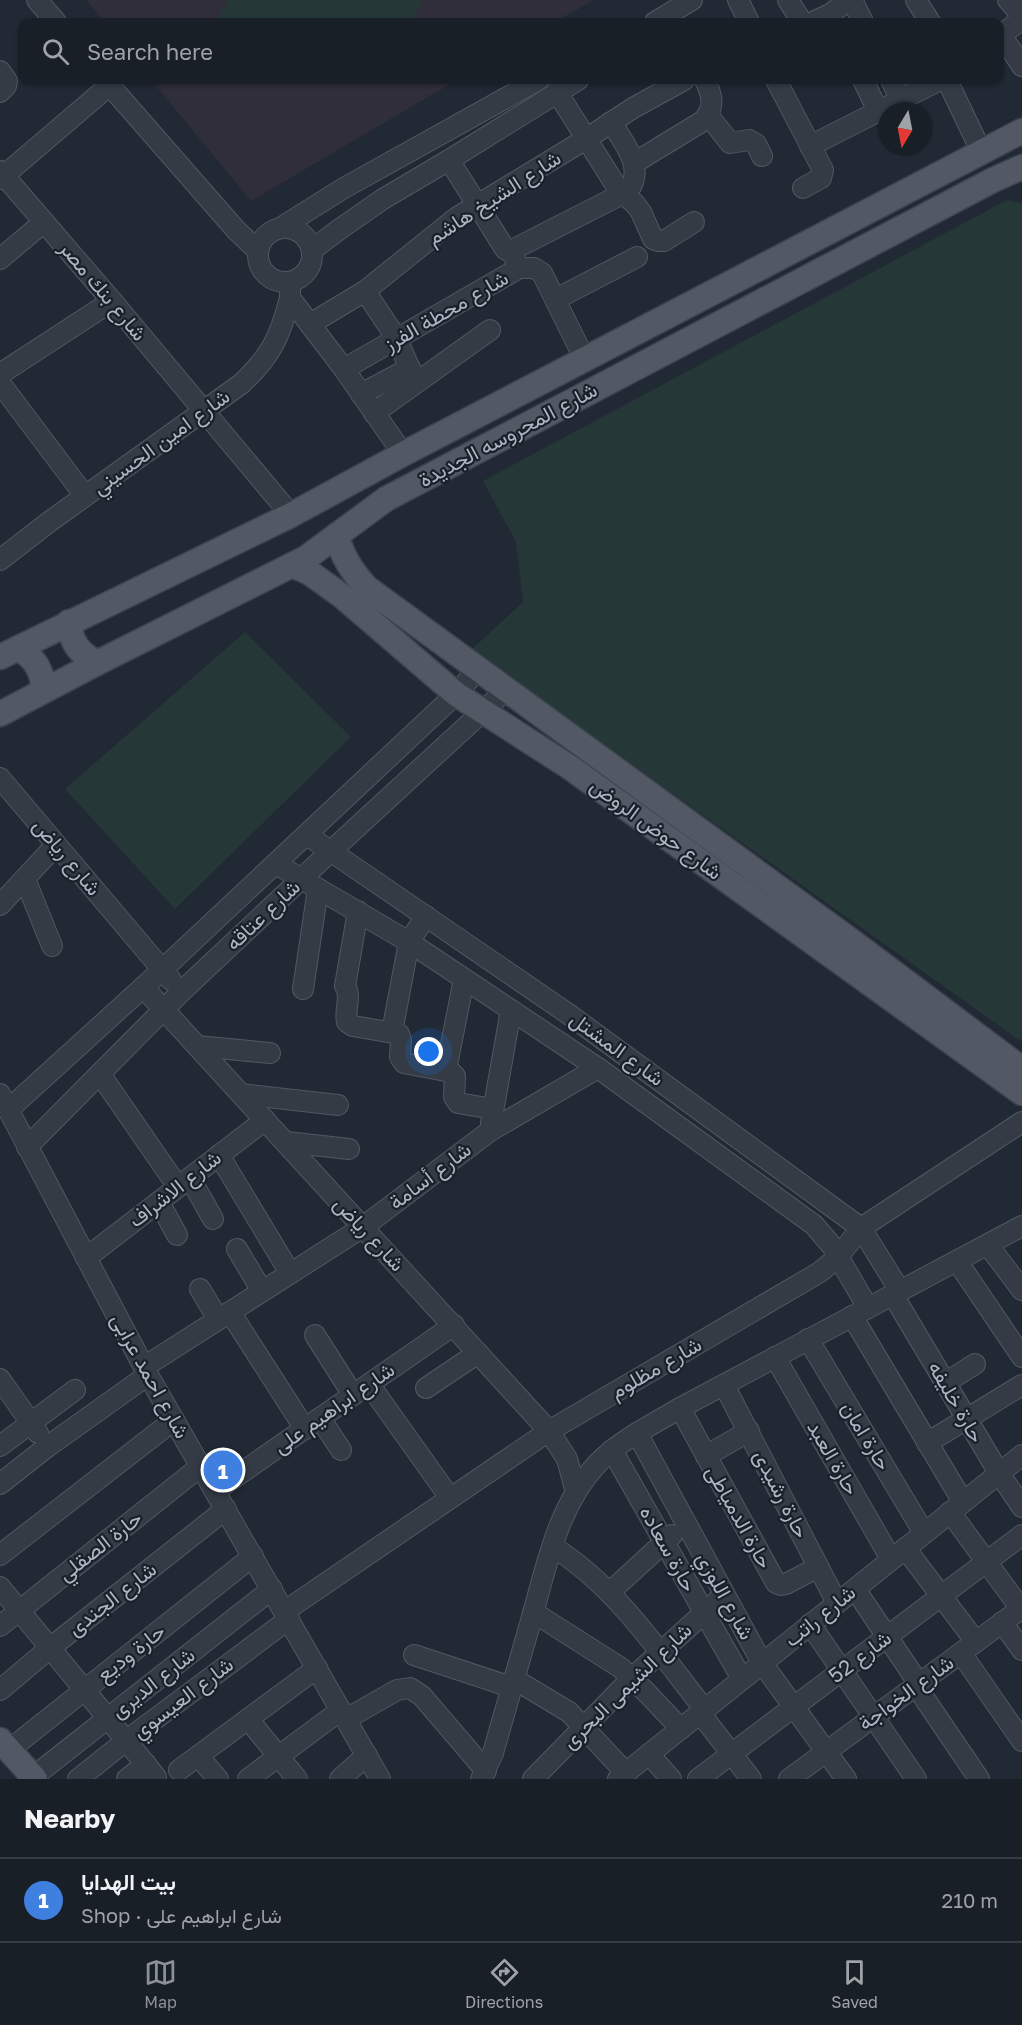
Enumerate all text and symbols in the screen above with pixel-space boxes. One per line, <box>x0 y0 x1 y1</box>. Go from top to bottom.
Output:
search box <box>18 18 1004 84</box>
icon: search <box>39 35 72 68</box>
text: Search here <box>87 38 213 65</box>
north arrow <box>878 102 932 156</box>
street label: شارع الشيخ هاشم <box>422 144 566 252</box>
street label: شارع بنك مصر <box>52 234 153 347</box>
street label: شارع محطة الفرز <box>378 264 513 359</box>
street label: شارع المحروسه الجديدة <box>414 376 602 494</box>
street label: شارع امين الحسيني <box>87 383 237 504</box>
street label: شارع حوض الروض <box>584 772 728 886</box>
street label: شارع رياض <box>26 812 108 902</box>
street label: شارع عتاقه <box>220 873 306 957</box>
street label: شارع المشتل <box>564 1005 670 1093</box>
your location <box>414 1037 443 1066</box>
street label: شارع أسامة <box>383 1136 477 1216</box>
street label: شارع الاشراف <box>123 1144 227 1234</box>
street label: شارع رياض <box>327 1190 411 1278</box>
street label: شارع احمد عرابى <box>104 1308 196 1444</box>
street label: شارع مظلوم <box>605 1331 707 1405</box>
street label: شارع ابراهيم على <box>268 1356 400 1460</box>
street label: حارة خليفه <box>922 1356 991 1447</box>
street label: حارة امان <box>835 1396 898 1475</box>
street label: حارة العبد <box>801 1416 866 1500</box>
street label: حارة رشيدى <box>748 1445 815 1543</box>
pin: 1 <box>204 1448 242 1492</box>
street label: حارة الدمياطى <box>700 1460 779 1573</box>
street label: حارة سعاده <box>634 1501 703 1596</box>
street label: حارة الصقلي <box>52 1504 150 1590</box>
street label: شارع اللوزي <box>687 1547 761 1646</box>
street label: شارع الجندى <box>62 1555 162 1643</box>
street label: شارع راتب <box>779 1579 861 1653</box>
street label: حارة وديع <box>91 1617 171 1689</box>
street label: شارع الشيمى البحرى <box>556 1617 698 1755</box>
street label: شارع 52 <box>823 1624 897 1690</box>
street label: شارع الديرى <box>105 1641 201 1725</box>
street label: شارع الخواجة <box>853 1649 959 1737</box>
street label: شارع العيسوي <box>127 1651 241 1748</box>
text: Nearby <box>24 1803 115 1834</box>
text: بيت الهدايا <box>81 1868 176 1895</box>
text: 1 <box>38 1888 49 1912</box>
text: 210 m <box>942 1888 998 1912</box>
text: Shop · شارع ابراهيم على <box>81 1903 282 1927</box>
tab: Map <box>144 1956 177 2012</box>
tab: Directions <box>465 1956 543 2012</box>
tab: Saved <box>831 1956 878 2012</box>

